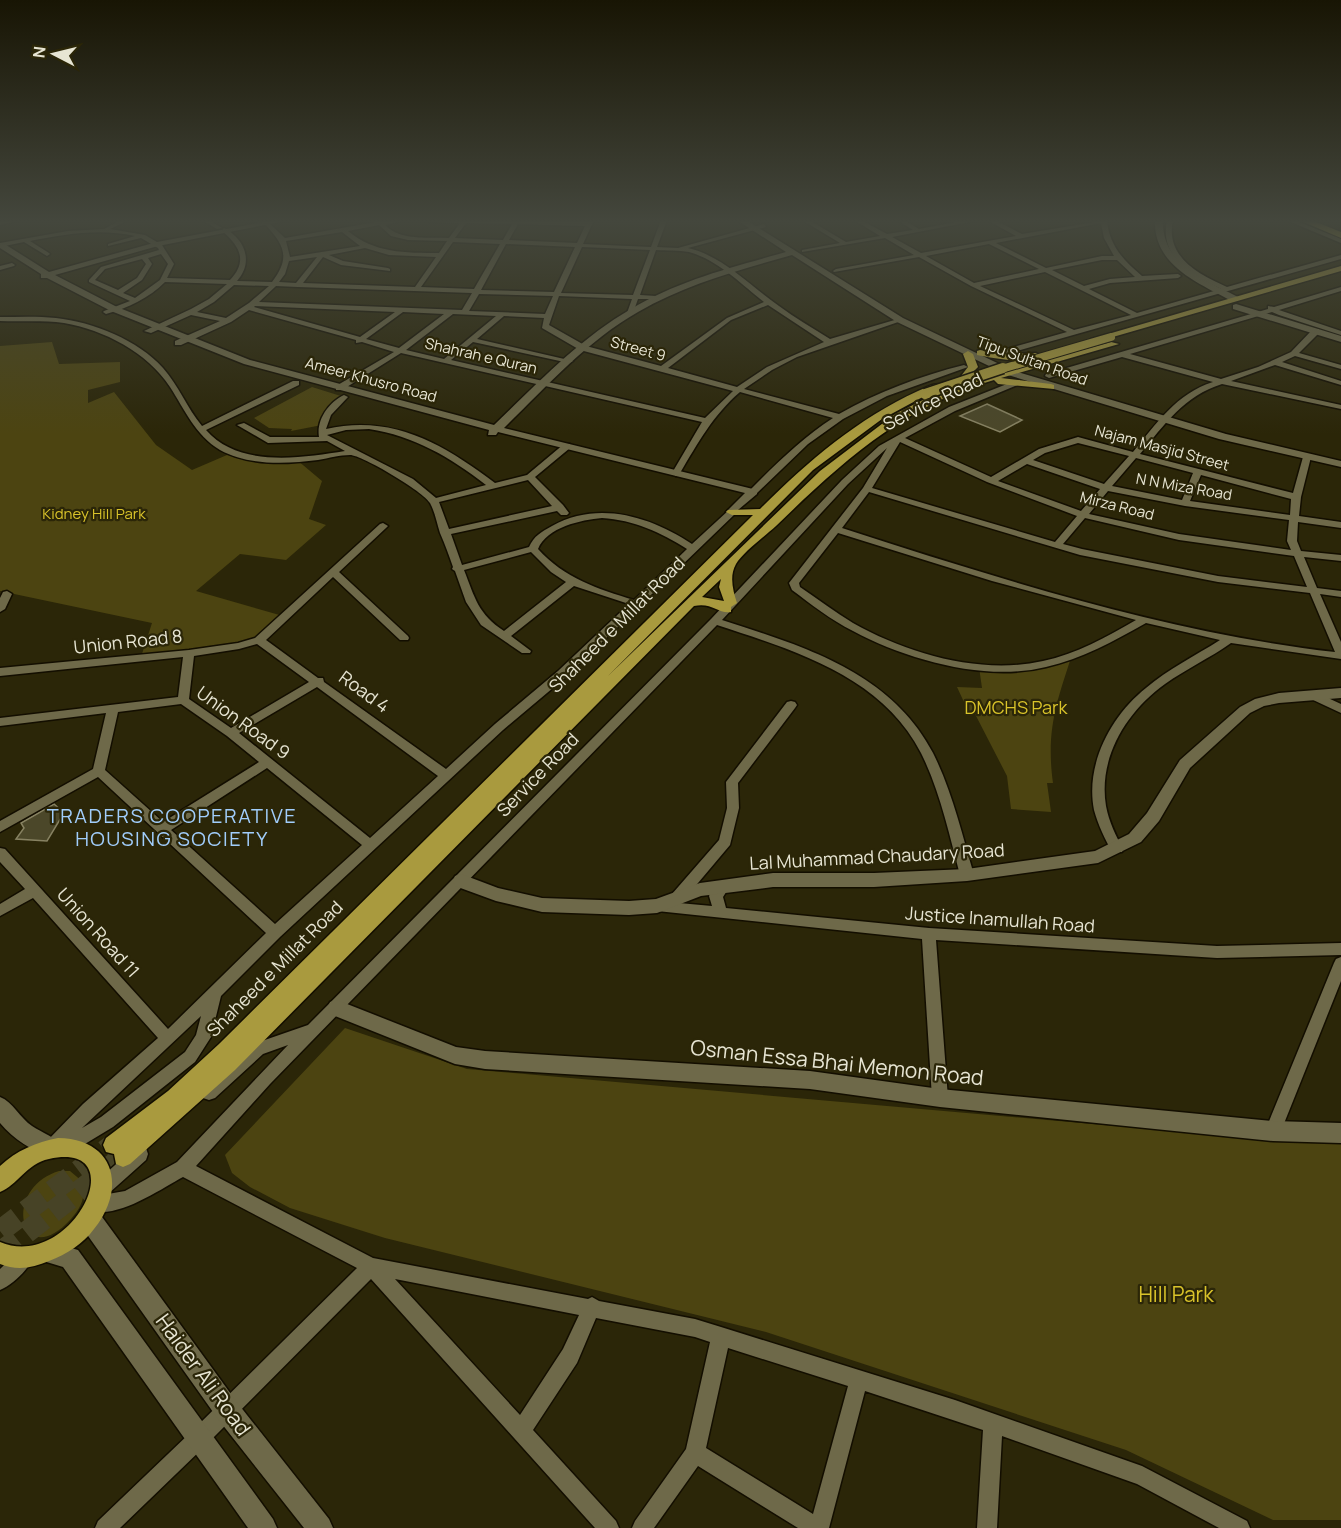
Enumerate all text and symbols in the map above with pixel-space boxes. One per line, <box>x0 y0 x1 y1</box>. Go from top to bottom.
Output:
north arrow <box>24 24 84 84</box>
text: N <box>27 45 51 59</box>
street label: Street 9 <box>608 331 668 366</box>
street label: Tipu Sultan Road <box>974 331 1091 390</box>
street label: Shahrah e Quran <box>423 332 539 379</box>
street label: Ameer Khusro Road <box>303 352 439 407</box>
street label: Service Road <box>879 367 986 436</box>
street label: Najam Masjid Street <box>1093 419 1232 476</box>
street label: N N Miza Road <box>1134 468 1234 505</box>
street label: Mirza Road <box>1078 486 1156 525</box>
park label: Kidney Hill Park <box>42 503 146 524</box>
street label: Shaheed e Millat Road <box>543 551 690 698</box>
street label: Union Road 8 <box>72 623 183 659</box>
street label: Road 4 <box>335 665 395 718</box>
street label: Union Road 9 <box>192 680 295 764</box>
park label: DMCHS Park <box>965 695 1069 719</box>
street label: Service Road <box>491 727 583 821</box>
district label: TRADERS COOPERATIVE HOUSING SOCIETY <box>47 802 297 852</box>
street label: Lal Muhammad Chaudary Road <box>749 837 1005 875</box>
street label: Union Road 11 <box>52 882 145 982</box>
street label: Shaheed e Millat Road <box>201 895 348 1042</box>
street label: Justice Inamullah Road <box>905 900 1096 938</box>
street label: Osman Essa Bhai Memon Road <box>689 1033 985 1091</box>
park label: Hill Park <box>1138 1280 1214 1308</box>
street label: Haider Ali Road <box>150 1308 258 1441</box>

